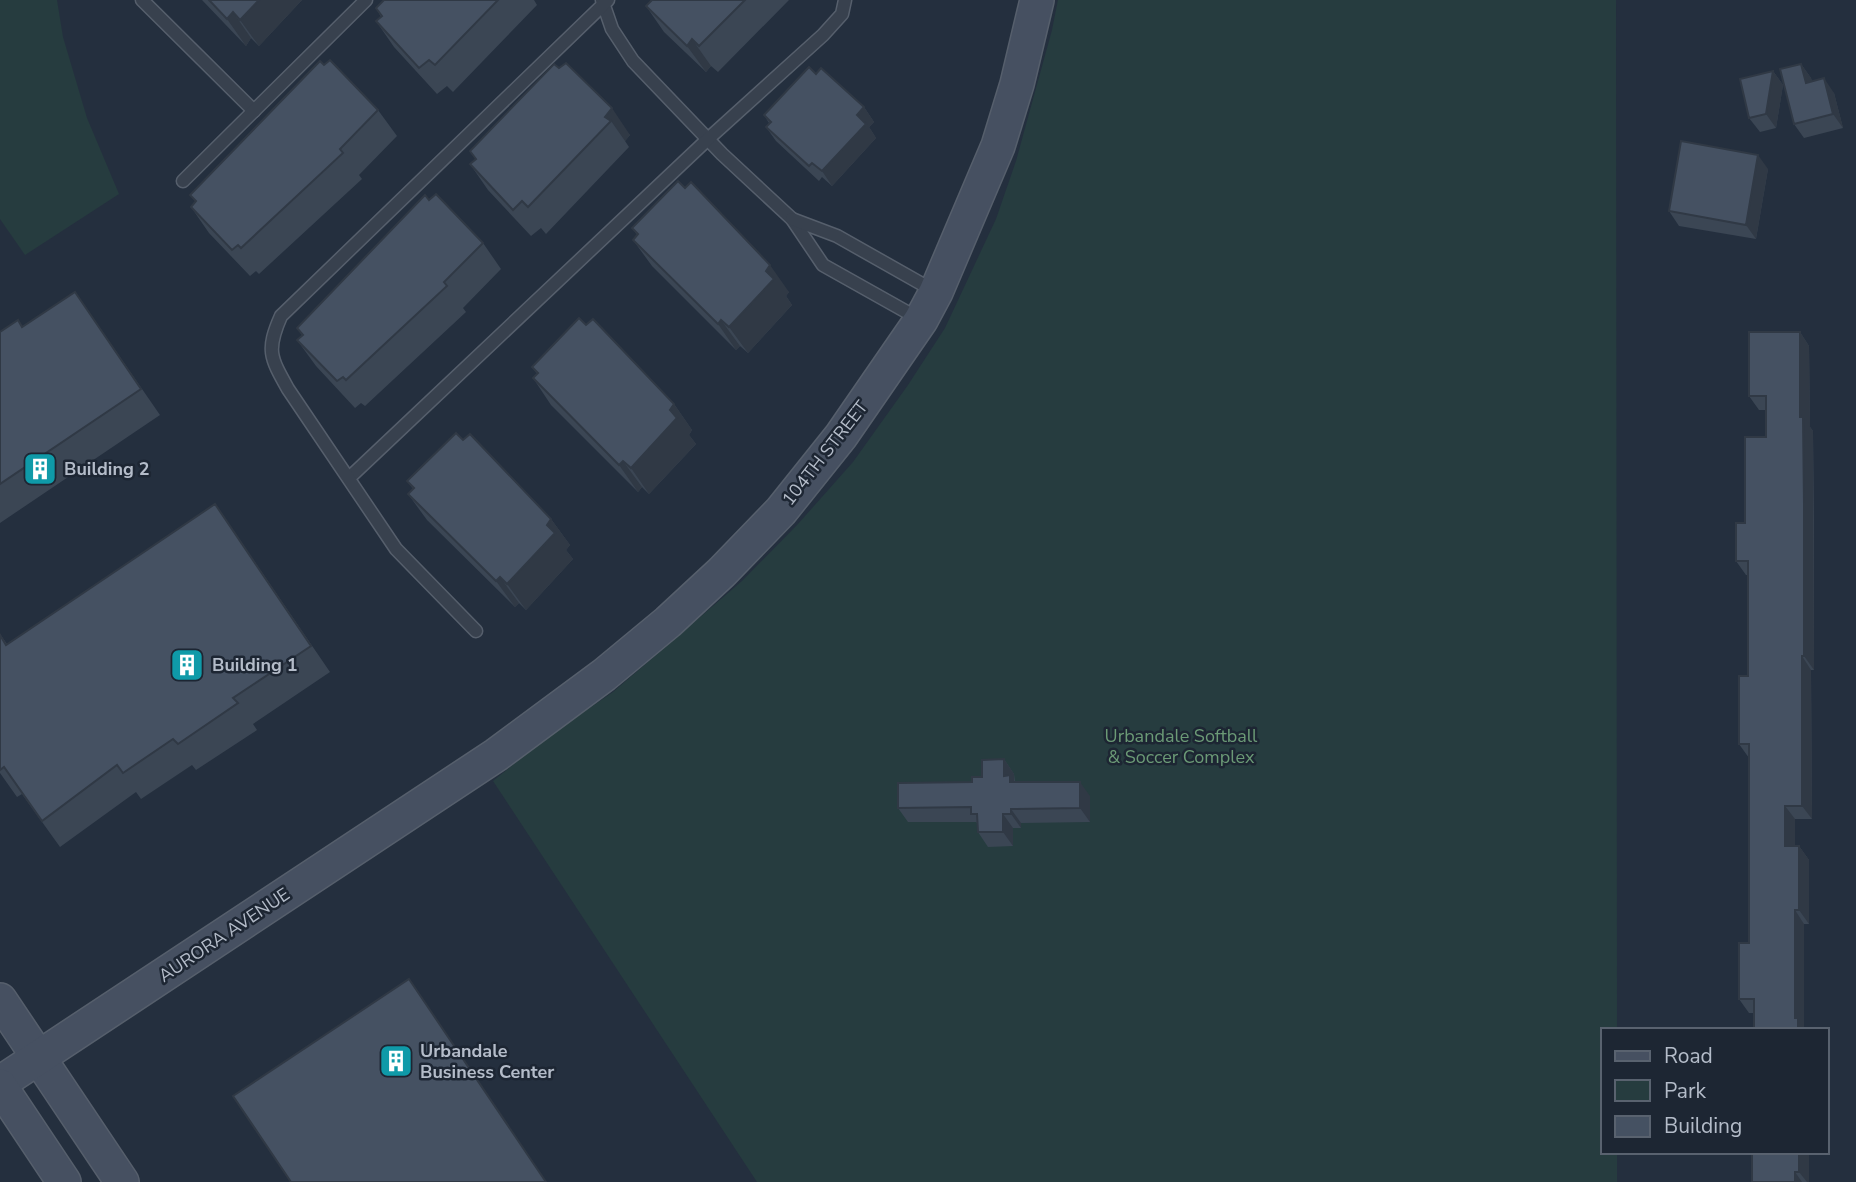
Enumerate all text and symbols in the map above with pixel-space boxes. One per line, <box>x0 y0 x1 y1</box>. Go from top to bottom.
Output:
street label: 104TH STREET <box>777 396 874 510</box>
building icon: Building 2 <box>21 450 59 488</box>
place label: Building 2 <box>64 457 150 481</box>
building icon: Building 1 <box>168 646 206 684</box>
place label: Building 1 <box>212 653 298 677</box>
park label: Urbandale Softball & Soccer Complex <box>1105 724 1258 769</box>
street label: AURORA AVENUE <box>154 882 294 988</box>
legend <box>1601 1028 1828 1154</box>
place label: Urbandale Business Center <box>420 1039 554 1084</box>
building icon: Urbandale Business Center <box>377 1042 415 1080</box>
text: Road <box>1664 1042 1713 1070</box>
text: Park <box>1664 1077 1706 1105</box>
text: Building <box>1664 1112 1742 1140</box>

